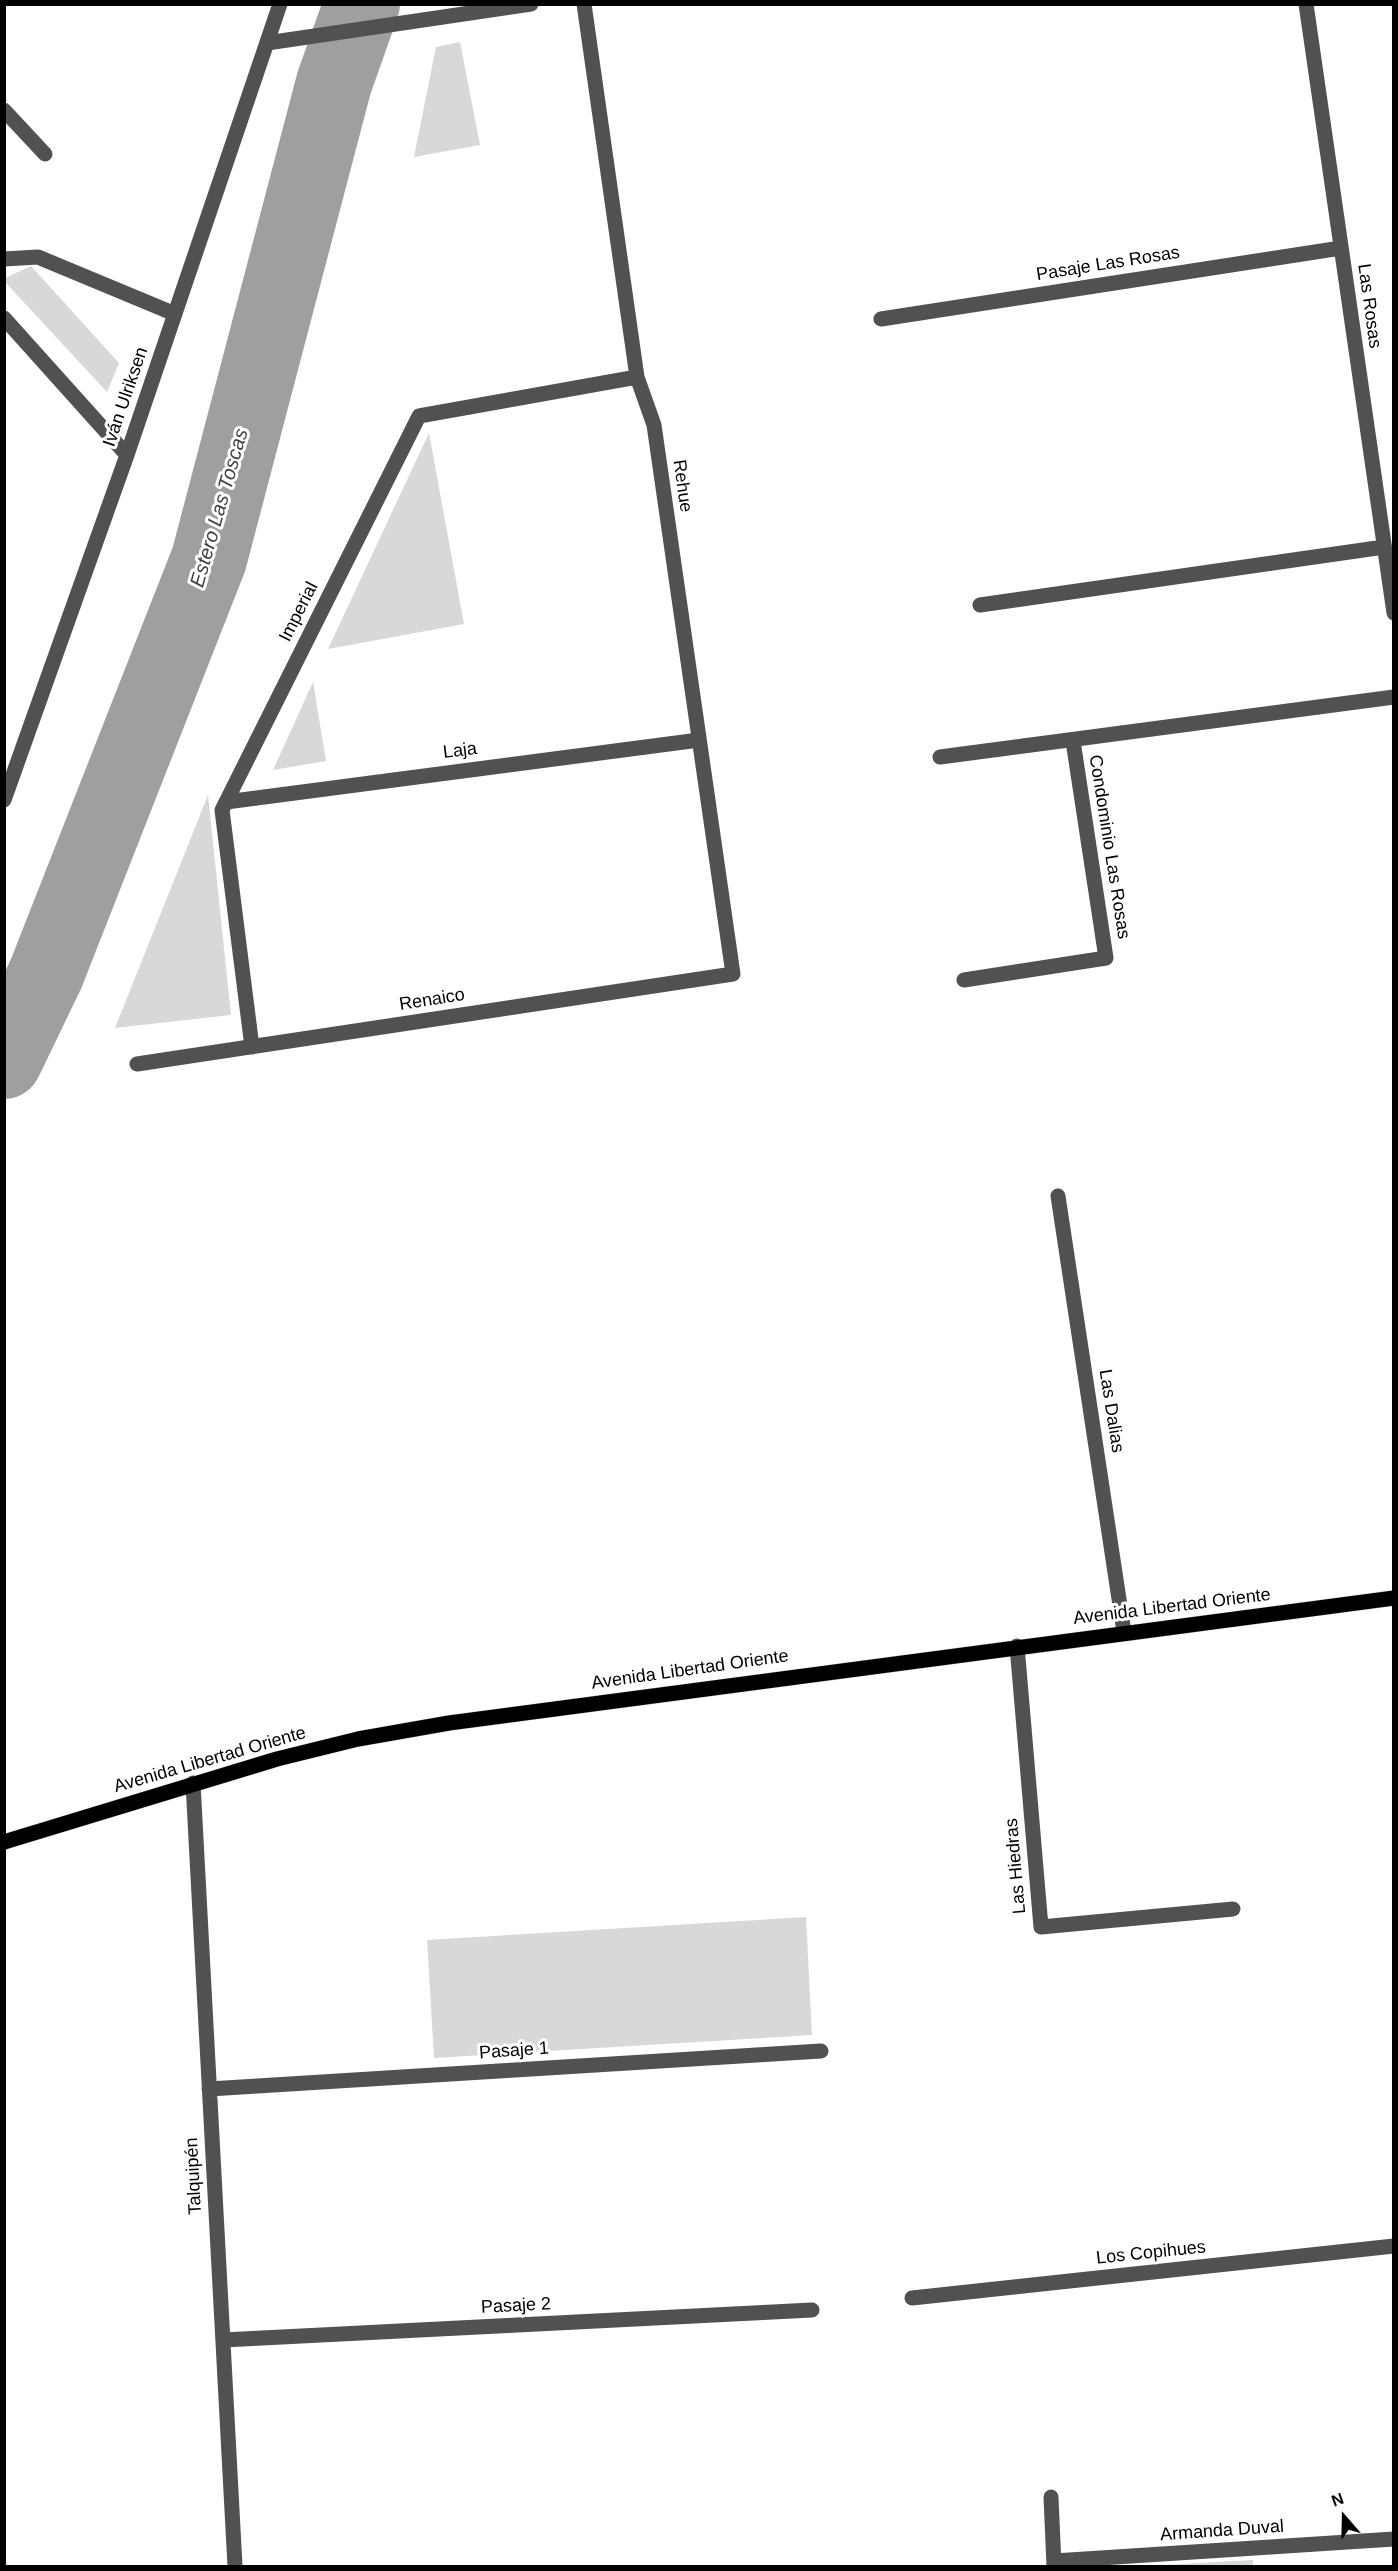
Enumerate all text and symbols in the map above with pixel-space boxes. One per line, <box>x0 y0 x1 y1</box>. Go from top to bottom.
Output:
street label: Pasaje Las Rosas <box>1035 242 1181 286</box>
street label: Las Rosas <box>1352 262 1386 350</box>
street label: Iván Ulriksen <box>99 344 153 450</box>
water label: Estero Las Toscas <box>186 426 254 590</box>
street label: Rehue <box>668 458 696 514</box>
street label: Imperial <box>275 579 323 645</box>
street label: Laja <box>442 738 478 764</box>
street label: Condominio Las Rosas <box>1084 753 1134 941</box>
street label: Renaico <box>398 984 466 1016</box>
street label: Las Dalias <box>1094 1368 1128 1454</box>
street label: Avenida Libertad Oriente <box>1072 1584 1272 1630</box>
street label: Avenida Libertad Oriente <box>590 1645 790 1695</box>
street label: Avenida Libertad Oriente <box>111 1722 309 1798</box>
street label: Las Hiedras <box>1001 1817 1031 1915</box>
street label: Pasaje 1 <box>478 2038 550 2064</box>
street label: Talquipén <box>181 2137 207 2215</box>
street label: Los Copihues <box>1095 2237 1207 2269</box>
street label: Pasaje 2 <box>480 2293 552 2319</box>
north arrow <box>1314 2487 1374 2547</box>
text: N <box>1329 2490 1346 2510</box>
street label: Armanda Duval <box>1159 2516 1285 2546</box>

